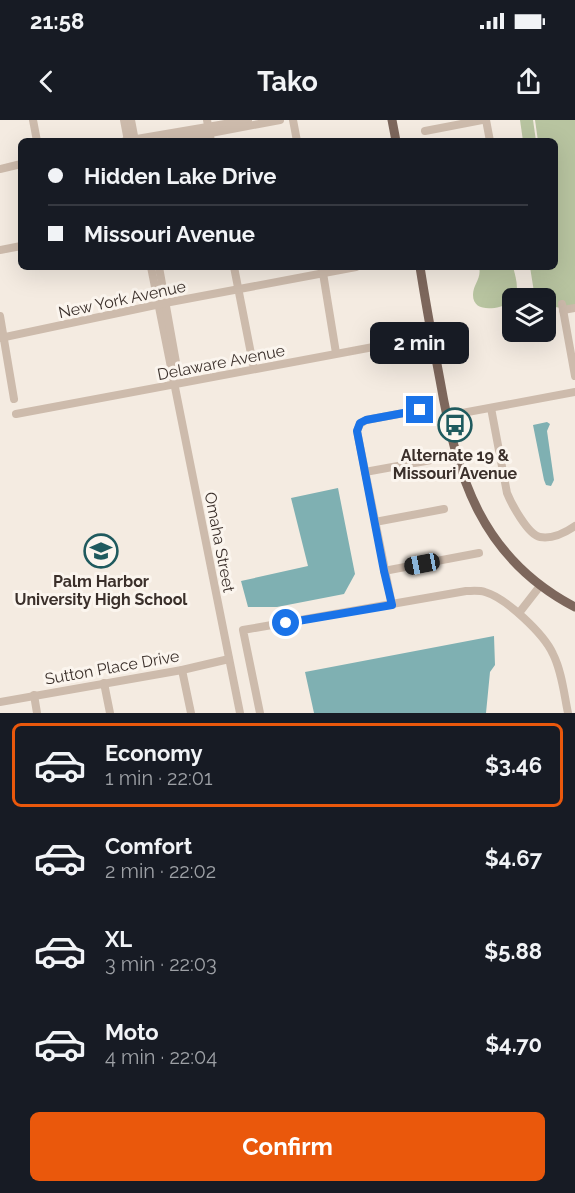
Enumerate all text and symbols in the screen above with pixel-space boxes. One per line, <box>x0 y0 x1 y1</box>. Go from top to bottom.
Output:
text: 21:58 <box>30 8 84 34</box>
icon: back <box>30 65 63 98</box>
icon: share <box>512 65 545 98</box>
text: Tako <box>257 66 318 97</box>
text: Hidden Lake Drive <box>84 163 276 189</box>
text: Missouri Avenue <box>84 221 255 247</box>
street label: New York Avenue <box>57 277 188 322</box>
map controls <box>502 288 556 342</box>
button: layers <box>502 288 556 342</box>
callout: 2 min <box>370 323 470 365</box>
text: 2 min <box>394 331 445 355</box>
street label: Delaware Avenue <box>156 341 287 384</box>
route end <box>406 396 433 423</box>
bus stop icon: Alternate 19 & Missouri Avenue <box>437 407 473 443</box>
place label: Alternate 19 & Missouri Avenue <box>393 446 518 483</box>
street label: Omaha Street <box>200 490 239 595</box>
school or university icon: Palm Harbor University High School <box>83 533 119 569</box>
car <box>403 552 441 576</box>
place label: Palm Harbor University High School <box>15 572 188 609</box>
route start <box>272 609 299 636</box>
street label: Sutton Place Drive <box>43 646 181 689</box>
icon: car <box>33 738 87 792</box>
text: Economy <box>105 740 203 766</box>
text: $3.46 <box>485 752 542 778</box>
text: 1 min · 22:01 <box>105 766 212 790</box>
icon: car <box>33 831 87 885</box>
text: Comfort <box>105 833 192 859</box>
text: $4.67 <box>485 845 542 871</box>
text: 2 min · 22:02 <box>105 859 216 883</box>
icon: car <box>33 924 87 978</box>
text: XL <box>105 926 132 952</box>
text: $5.88 <box>484 938 542 964</box>
text: 3 min · 22:03 <box>105 952 217 976</box>
icon: car <box>33 1017 87 1071</box>
text: Moto <box>105 1019 159 1045</box>
text: $4.70 <box>485 1031 542 1057</box>
text: 4 min · 22:04 <box>105 1045 217 1069</box>
button: Confirm <box>30 1112 545 1181</box>

